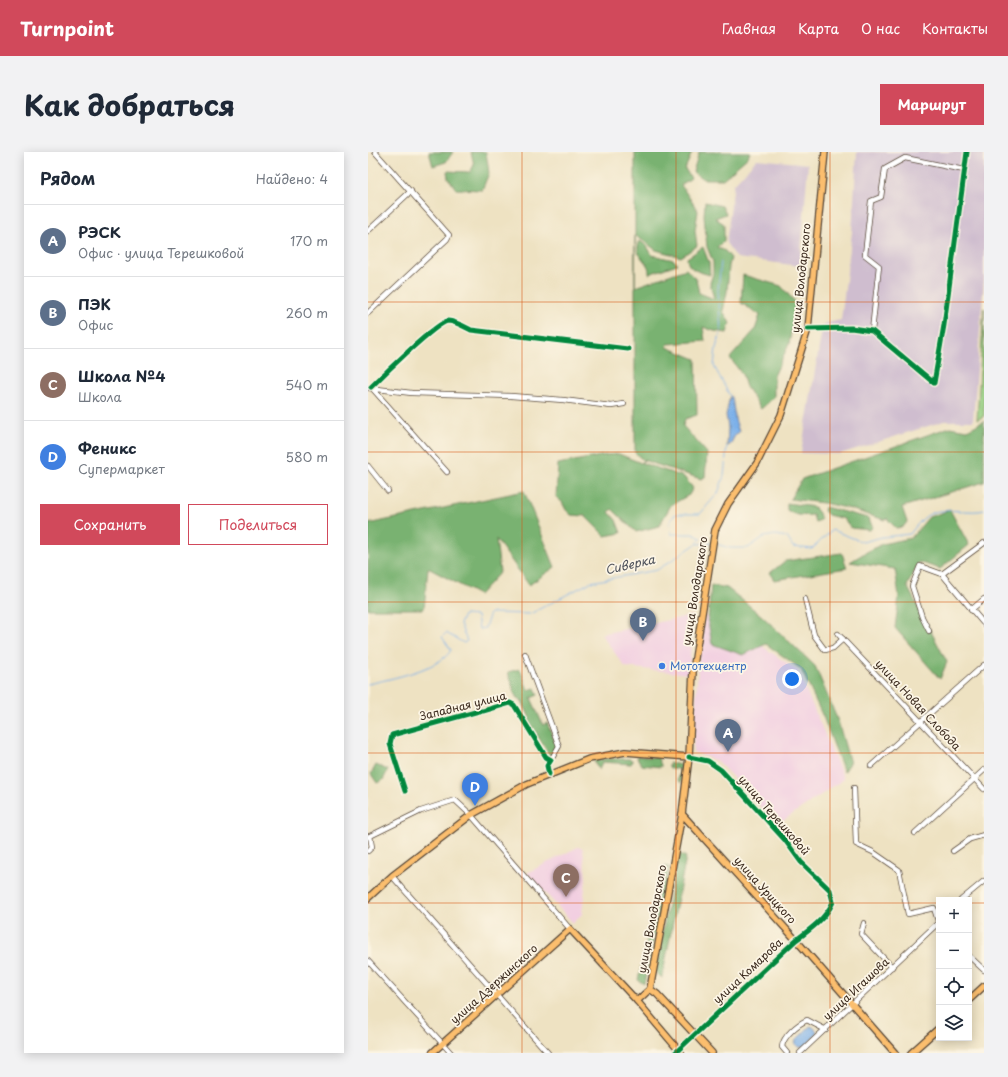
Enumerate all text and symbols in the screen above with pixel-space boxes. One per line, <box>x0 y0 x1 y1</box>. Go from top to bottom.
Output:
text: Turnpoint <box>20 14 114 42</box>
text: Главная <box>722 18 776 39</box>
text: Карта <box>798 18 839 39</box>
text: О нас <box>861 18 900 39</box>
text: Контакты <box>922 18 988 39</box>
text: Как добраться <box>24 83 235 126</box>
button: Маршрут <box>880 84 984 125</box>
text: Рядом <box>40 165 95 191</box>
text: Найдено: 4 <box>256 169 328 188</box>
text: РЭСК <box>78 220 121 243</box>
street label: улица Володарского <box>786 222 815 334</box>
text: A <box>48 231 58 250</box>
text: 170 m <box>290 231 328 250</box>
text: Офис · улица Терешковой <box>78 243 244 262</box>
text: ПЭК <box>78 292 111 315</box>
text: B <box>49 303 57 322</box>
text: 260 m <box>286 303 328 322</box>
text: Офис <box>78 315 113 334</box>
text: Школа №4 <box>78 364 165 387</box>
text: C <box>48 375 58 394</box>
text: 540 m <box>285 375 328 394</box>
text: Школа <box>78 387 122 406</box>
text: Феникс <box>78 436 137 459</box>
text: D <box>48 447 58 466</box>
text: 580 m <box>286 447 328 466</box>
text: Супермаркет <box>78 459 165 478</box>
button: Сохранить <box>40 504 180 545</box>
button: Поделиться <box>188 504 328 545</box>
street label: улица Володарского <box>677 535 712 647</box>
water label: Сиверка <box>603 549 657 578</box>
pin: B <box>630 608 656 641</box>
street label: улица Новая Слобода <box>872 655 965 754</box>
place label: Мототехцентр <box>670 657 747 674</box>
marker: Мототехцентр <box>657 661 667 671</box>
your location <box>782 669 802 689</box>
street label: Западная улица <box>418 687 508 724</box>
pin: A <box>715 719 741 752</box>
street label: улица Терешковой <box>735 771 814 858</box>
pin: D <box>462 773 488 806</box>
street label: улица Урицкого <box>730 852 800 927</box>
street label: улица Володарского <box>633 863 670 975</box>
pin: C <box>553 864 579 897</box>
map controls <box>936 897 972 1041</box>
button: + <box>936 897 972 933</box>
button: − <box>936 933 972 969</box>
street label: улица Комарова <box>709 934 786 1008</box>
street label: улица Дзержинского <box>446 940 541 1028</box>
street label: улица Игашова <box>819 953 893 1024</box>
button: locate <box>936 969 972 1005</box>
button: layers <box>936 1005 972 1041</box>

